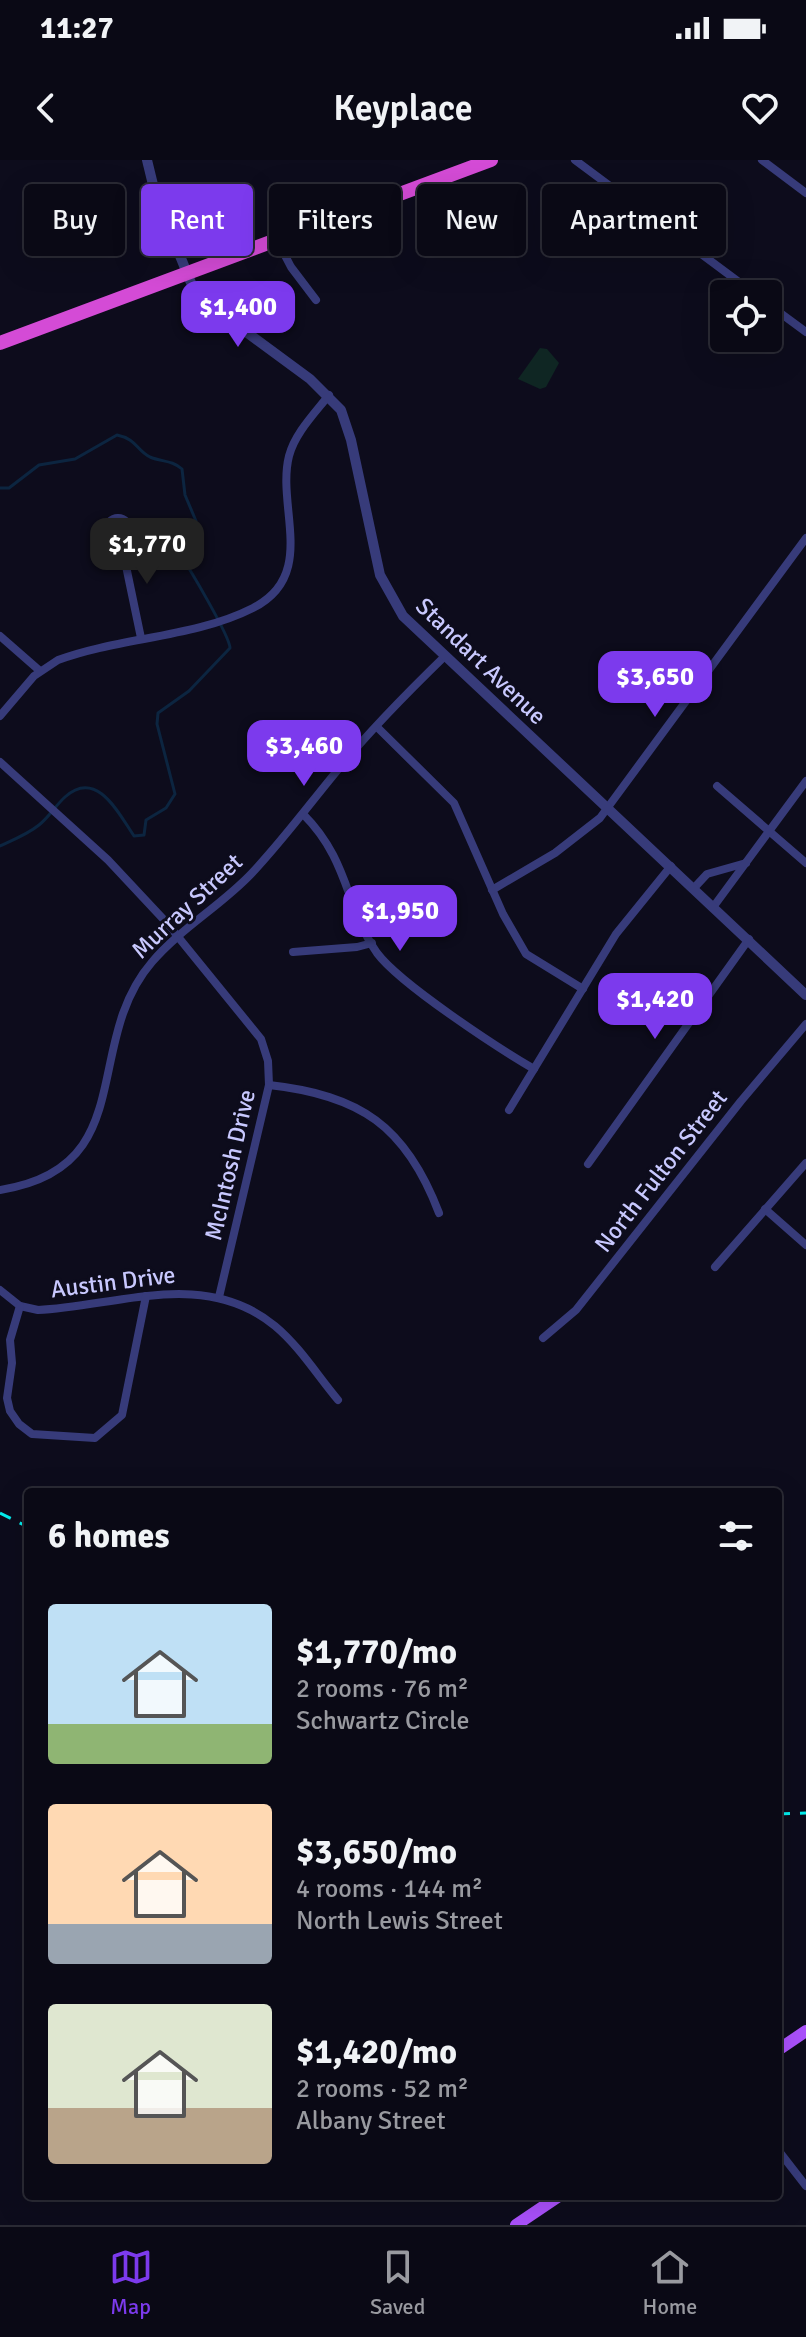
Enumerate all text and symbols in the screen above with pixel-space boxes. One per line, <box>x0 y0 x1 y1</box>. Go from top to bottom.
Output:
text: 11:27 <box>40 10 114 47</box>
icon: back <box>24 86 68 130</box>
text: Keyplace <box>333 86 473 131</box>
icon: heart <box>738 86 782 130</box>
chip: Buy <box>24 184 125 256</box>
chip: Rent <box>141 184 253 256</box>
chip: Filters <box>269 184 401 256</box>
chip: New <box>417 184 526 256</box>
chip: Apartment <box>542 184 726 256</box>
map controls <box>710 280 782 352</box>
button: locate <box>710 280 782 352</box>
pin: $1,400 <box>173 281 303 349</box>
text: $1,400 <box>199 291 277 323</box>
pin: $1,770 <box>82 518 212 586</box>
text: $1,770 <box>108 528 186 560</box>
street label: Standart Avenue <box>409 591 553 731</box>
pin: $3,650 <box>590 651 720 719</box>
text: $3,650 <box>616 661 694 693</box>
pin: $3,460 <box>239 720 369 788</box>
text: $3,460 <box>265 730 343 762</box>
street label: Murray Street <box>125 847 249 965</box>
pin: $1,950 <box>335 885 465 953</box>
text: $1,950 <box>361 895 439 927</box>
pin: $1,420 <box>590 973 720 1041</box>
text: $1,420 <box>616 983 694 1015</box>
street label: North Fulton Street <box>588 1084 734 1258</box>
street label: McIntosh Drive <box>198 1087 262 1243</box>
street label: Austin Drive <box>49 1259 177 1305</box>
icon: filters <box>714 1514 758 1558</box>
text: 6 homes <box>48 1515 169 1557</box>
text: $1,770/mo <box>296 1631 457 1673</box>
icon: home <box>112 1636 208 1732</box>
text: 2 rooms · 76 m² <box>296 1673 469 1705</box>
text: Schwartz Circle <box>296 1705 470 1737</box>
text: $3,650/mo <box>296 1831 457 1873</box>
icon: home <box>112 1836 208 1932</box>
text: 4 rooms · 144 m² <box>296 1873 483 1905</box>
text: North Lewis Street <box>296 1905 503 1937</box>
text: $1,420/mo <box>296 2031 457 2073</box>
icon: home <box>112 2036 208 2132</box>
text: 2 rooms · 52 m² <box>296 2073 469 2105</box>
text: Albany Street <box>296 2105 446 2137</box>
tab: Map <box>109 2245 153 2320</box>
tab: Saved <box>370 2245 425 2320</box>
tab: Home <box>643 2245 697 2320</box>

